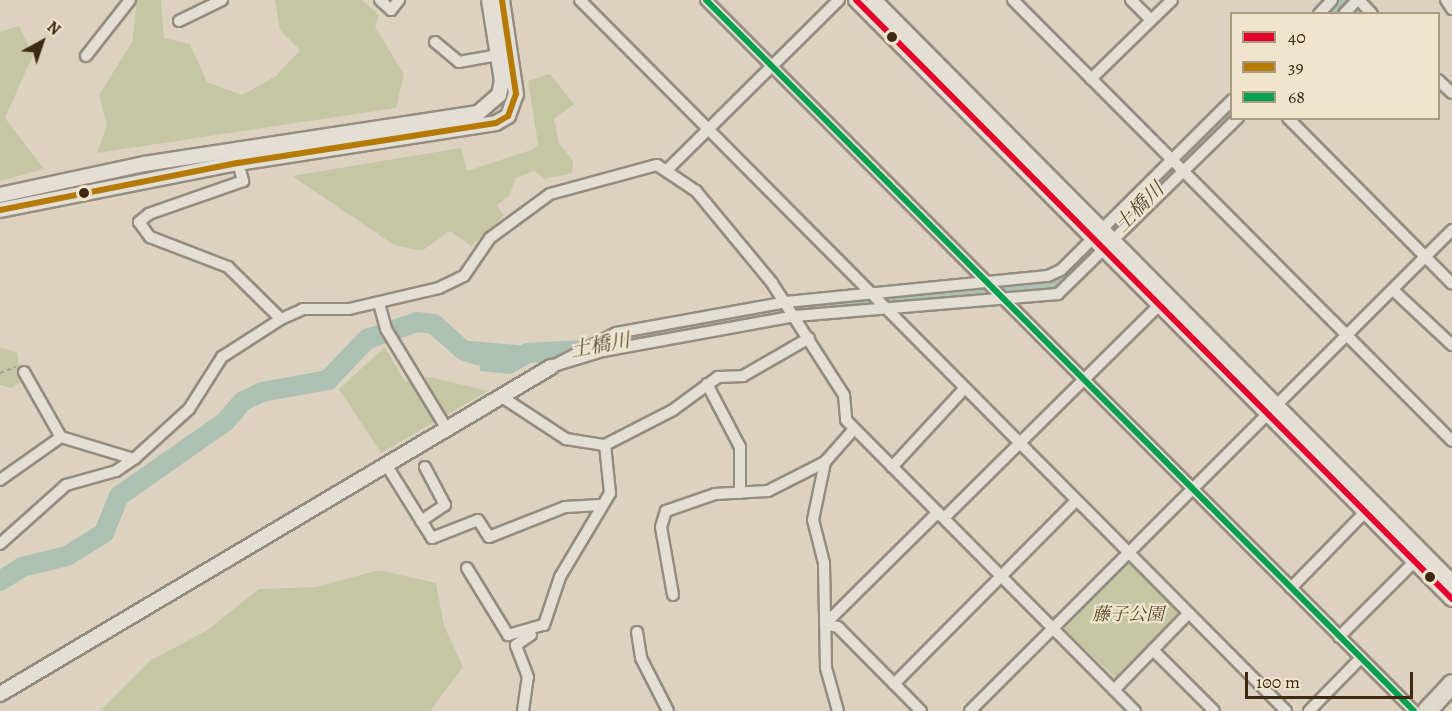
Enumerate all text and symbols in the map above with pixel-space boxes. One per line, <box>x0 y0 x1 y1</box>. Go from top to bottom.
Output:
north arrow <box>12 12 72 72</box>
legend <box>1230 12 1440 120</box>
text: N <box>42 16 65 40</box>
text: 40 <box>1288 25 1306 49</box>
unlabelled marker <box>886 31 898 43</box>
text: 39 <box>1288 55 1304 79</box>
text: 68 <box>1288 85 1305 109</box>
water label: 土橋川 <box>1109 177 1169 237</box>
unlabelled marker <box>78 187 90 199</box>
water label: 土橋川 <box>568 328 632 362</box>
unlabelled marker <box>1424 571 1436 583</box>
park label: 藤子公園 <box>1092 603 1164 625</box>
scale bar <box>1248 660 1416 698</box>
text: 100 m <box>1256 670 1300 694</box>

